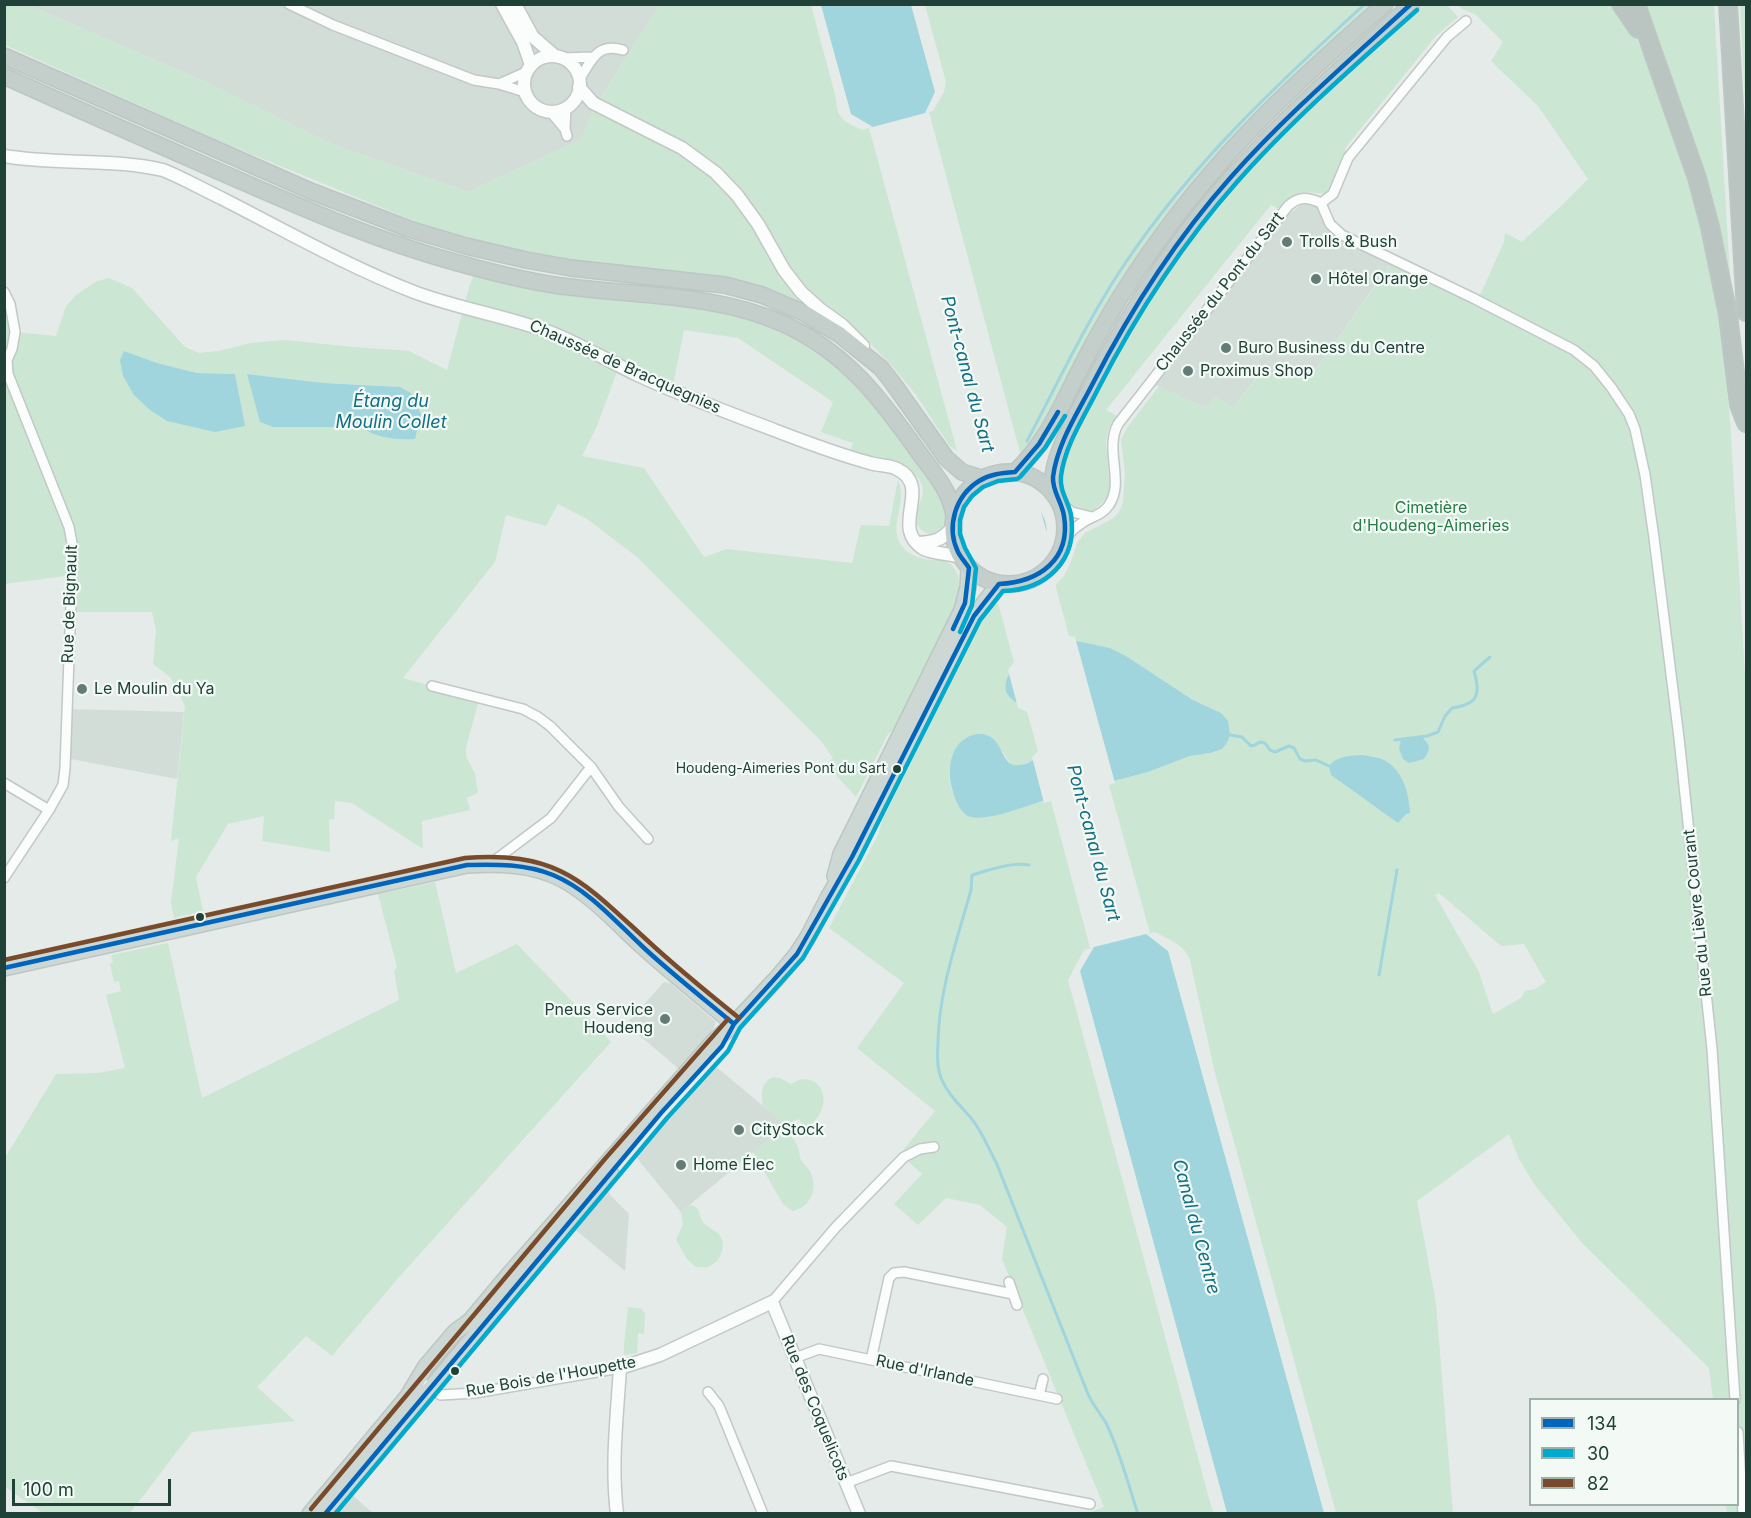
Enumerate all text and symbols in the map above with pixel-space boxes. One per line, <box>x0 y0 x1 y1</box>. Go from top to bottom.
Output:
street label: Chaussée du Pont du Sart <box>1152 209 1288 375</box>
place label: Trolls & Bush <box>1299 232 1397 252</box>
marker: Trolls & Bush <box>1280 235 1294 249</box>
place label: Hôtel Orange <box>1328 269 1428 289</box>
marker: Hôtel Orange <box>1309 272 1323 286</box>
water label: Pont-canal du Sart <box>936 293 998 455</box>
street label: Chaussée de Bracquegnies <box>526 316 724 418</box>
place label: Buro Business du Centre <box>1238 338 1425 358</box>
marker: Buro Business du Centre <box>1219 341 1233 355</box>
place label: Proximus Shop <box>1200 361 1313 381</box>
marker: Proximus Shop <box>1181 364 1195 378</box>
water label: Étang du Moulin Collet <box>335 391 447 434</box>
park label: Cimetière d'Houdeng-Aimeries <box>1352 498 1510 536</box>
street label: Rue de Bignault <box>58 544 82 664</box>
place label: Le Moulin du Ya <box>94 679 215 699</box>
marker: Le Moulin du Ya <box>75 682 89 696</box>
place label: Houdeng-Aimeries Pont du Sart <box>676 761 886 777</box>
water label: Pont-canal du Sart <box>1062 762 1124 924</box>
marker: Houdeng-Aimeries Pont du Sart <box>891 763 903 775</box>
street label: Rue du Lièvre Courant <box>1680 828 1716 998</box>
unlabelled marker <box>194 911 206 923</box>
place label: Pneus Service Houdeng <box>544 1000 653 1038</box>
marker: Pneus Service Houdeng <box>658 1012 672 1026</box>
place label: CityStock <box>751 1120 824 1140</box>
marker: CityStock <box>732 1123 746 1137</box>
place label: Home Élec <box>693 1155 774 1175</box>
water label: Canal du Centre <box>1168 1157 1224 1297</box>
marker: Home Élec <box>674 1158 688 1172</box>
street label: Rue des Coquelicots <box>777 1332 853 1484</box>
street label: Rue d'Irlande <box>874 1351 976 1391</box>
street label: Rue Bois de l'Houpette <box>465 1353 637 1401</box>
unlabelled marker <box>449 1365 461 1377</box>
legend <box>1529 1398 1739 1506</box>
text: 134 <box>1587 1413 1617 1434</box>
text: 30 <box>1587 1443 1609 1464</box>
scale bar <box>15 1467 174 1505</box>
text: 82 <box>1587 1473 1609 1494</box>
text: 100 m <box>23 1479 74 1500</box>

